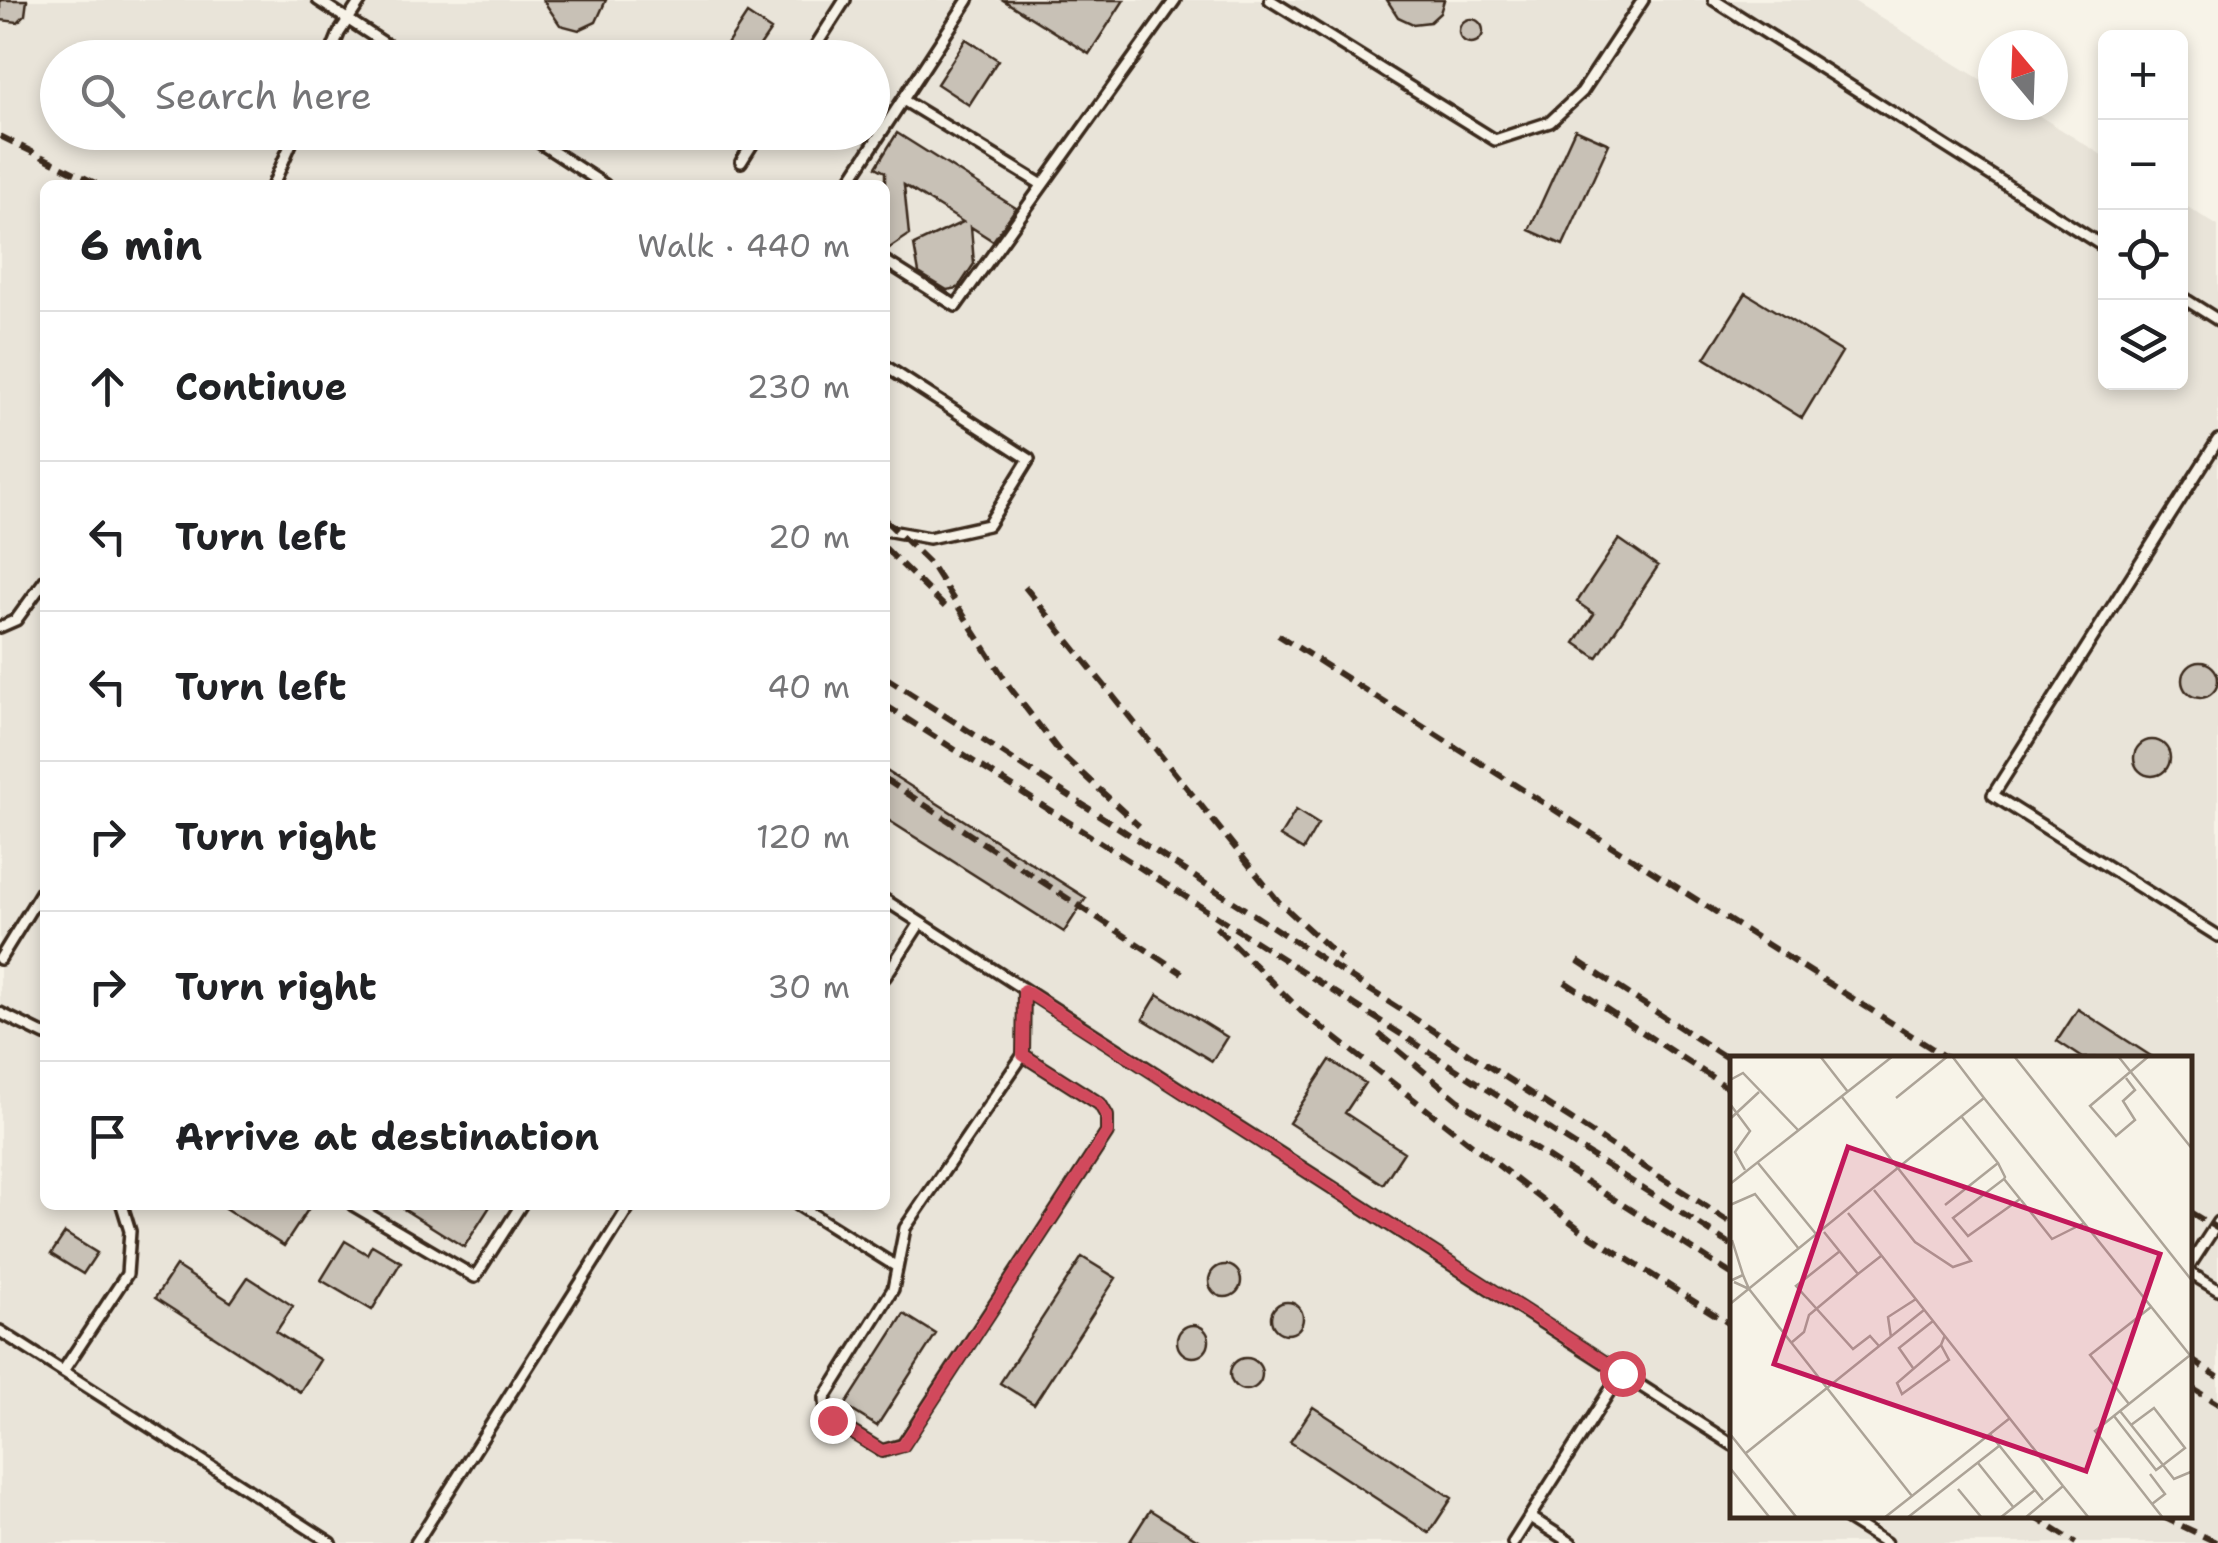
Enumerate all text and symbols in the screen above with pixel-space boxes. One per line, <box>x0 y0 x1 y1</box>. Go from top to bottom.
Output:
north arrow <box>1978 30 2068 120</box>
map controls <box>2098 30 2188 390</box>
button: + <box>2098 30 2188 120</box>
search box <box>40 40 890 150</box>
icon: search <box>75 68 130 123</box>
text: Search here <box>155 70 372 121</box>
button: − <box>2098 120 2188 210</box>
button: locate <box>2098 210 2188 300</box>
text: 6 min <box>80 217 202 273</box>
text: Walk · 440 m <box>637 224 850 267</box>
button: layers <box>2098 300 2188 390</box>
icon: ahead <box>80 359 135 414</box>
text: Continue <box>175 361 347 412</box>
text: 230 m <box>747 365 850 408</box>
icon: left <box>80 509 135 564</box>
text: Turn left <box>175 511 347 562</box>
text: 20 m <box>768 515 850 558</box>
icon: left <box>80 659 135 714</box>
text: Turn left <box>175 661 347 712</box>
text: 40 m <box>767 665 850 708</box>
icon: right <box>80 809 135 864</box>
text: Turn right <box>175 811 377 862</box>
text: 120 m <box>756 815 850 858</box>
icon: right <box>80 959 135 1014</box>
text: Turn right <box>175 961 377 1012</box>
text: 30 m <box>767 965 850 1008</box>
inset map <box>1730 1056 2193 1518</box>
icon: arrive <box>80 1109 135 1164</box>
text: Arrive at destination <box>175 1111 599 1162</box>
route start <box>1600 1351 1646 1397</box>
route end <box>810 1398 856 1444</box>

